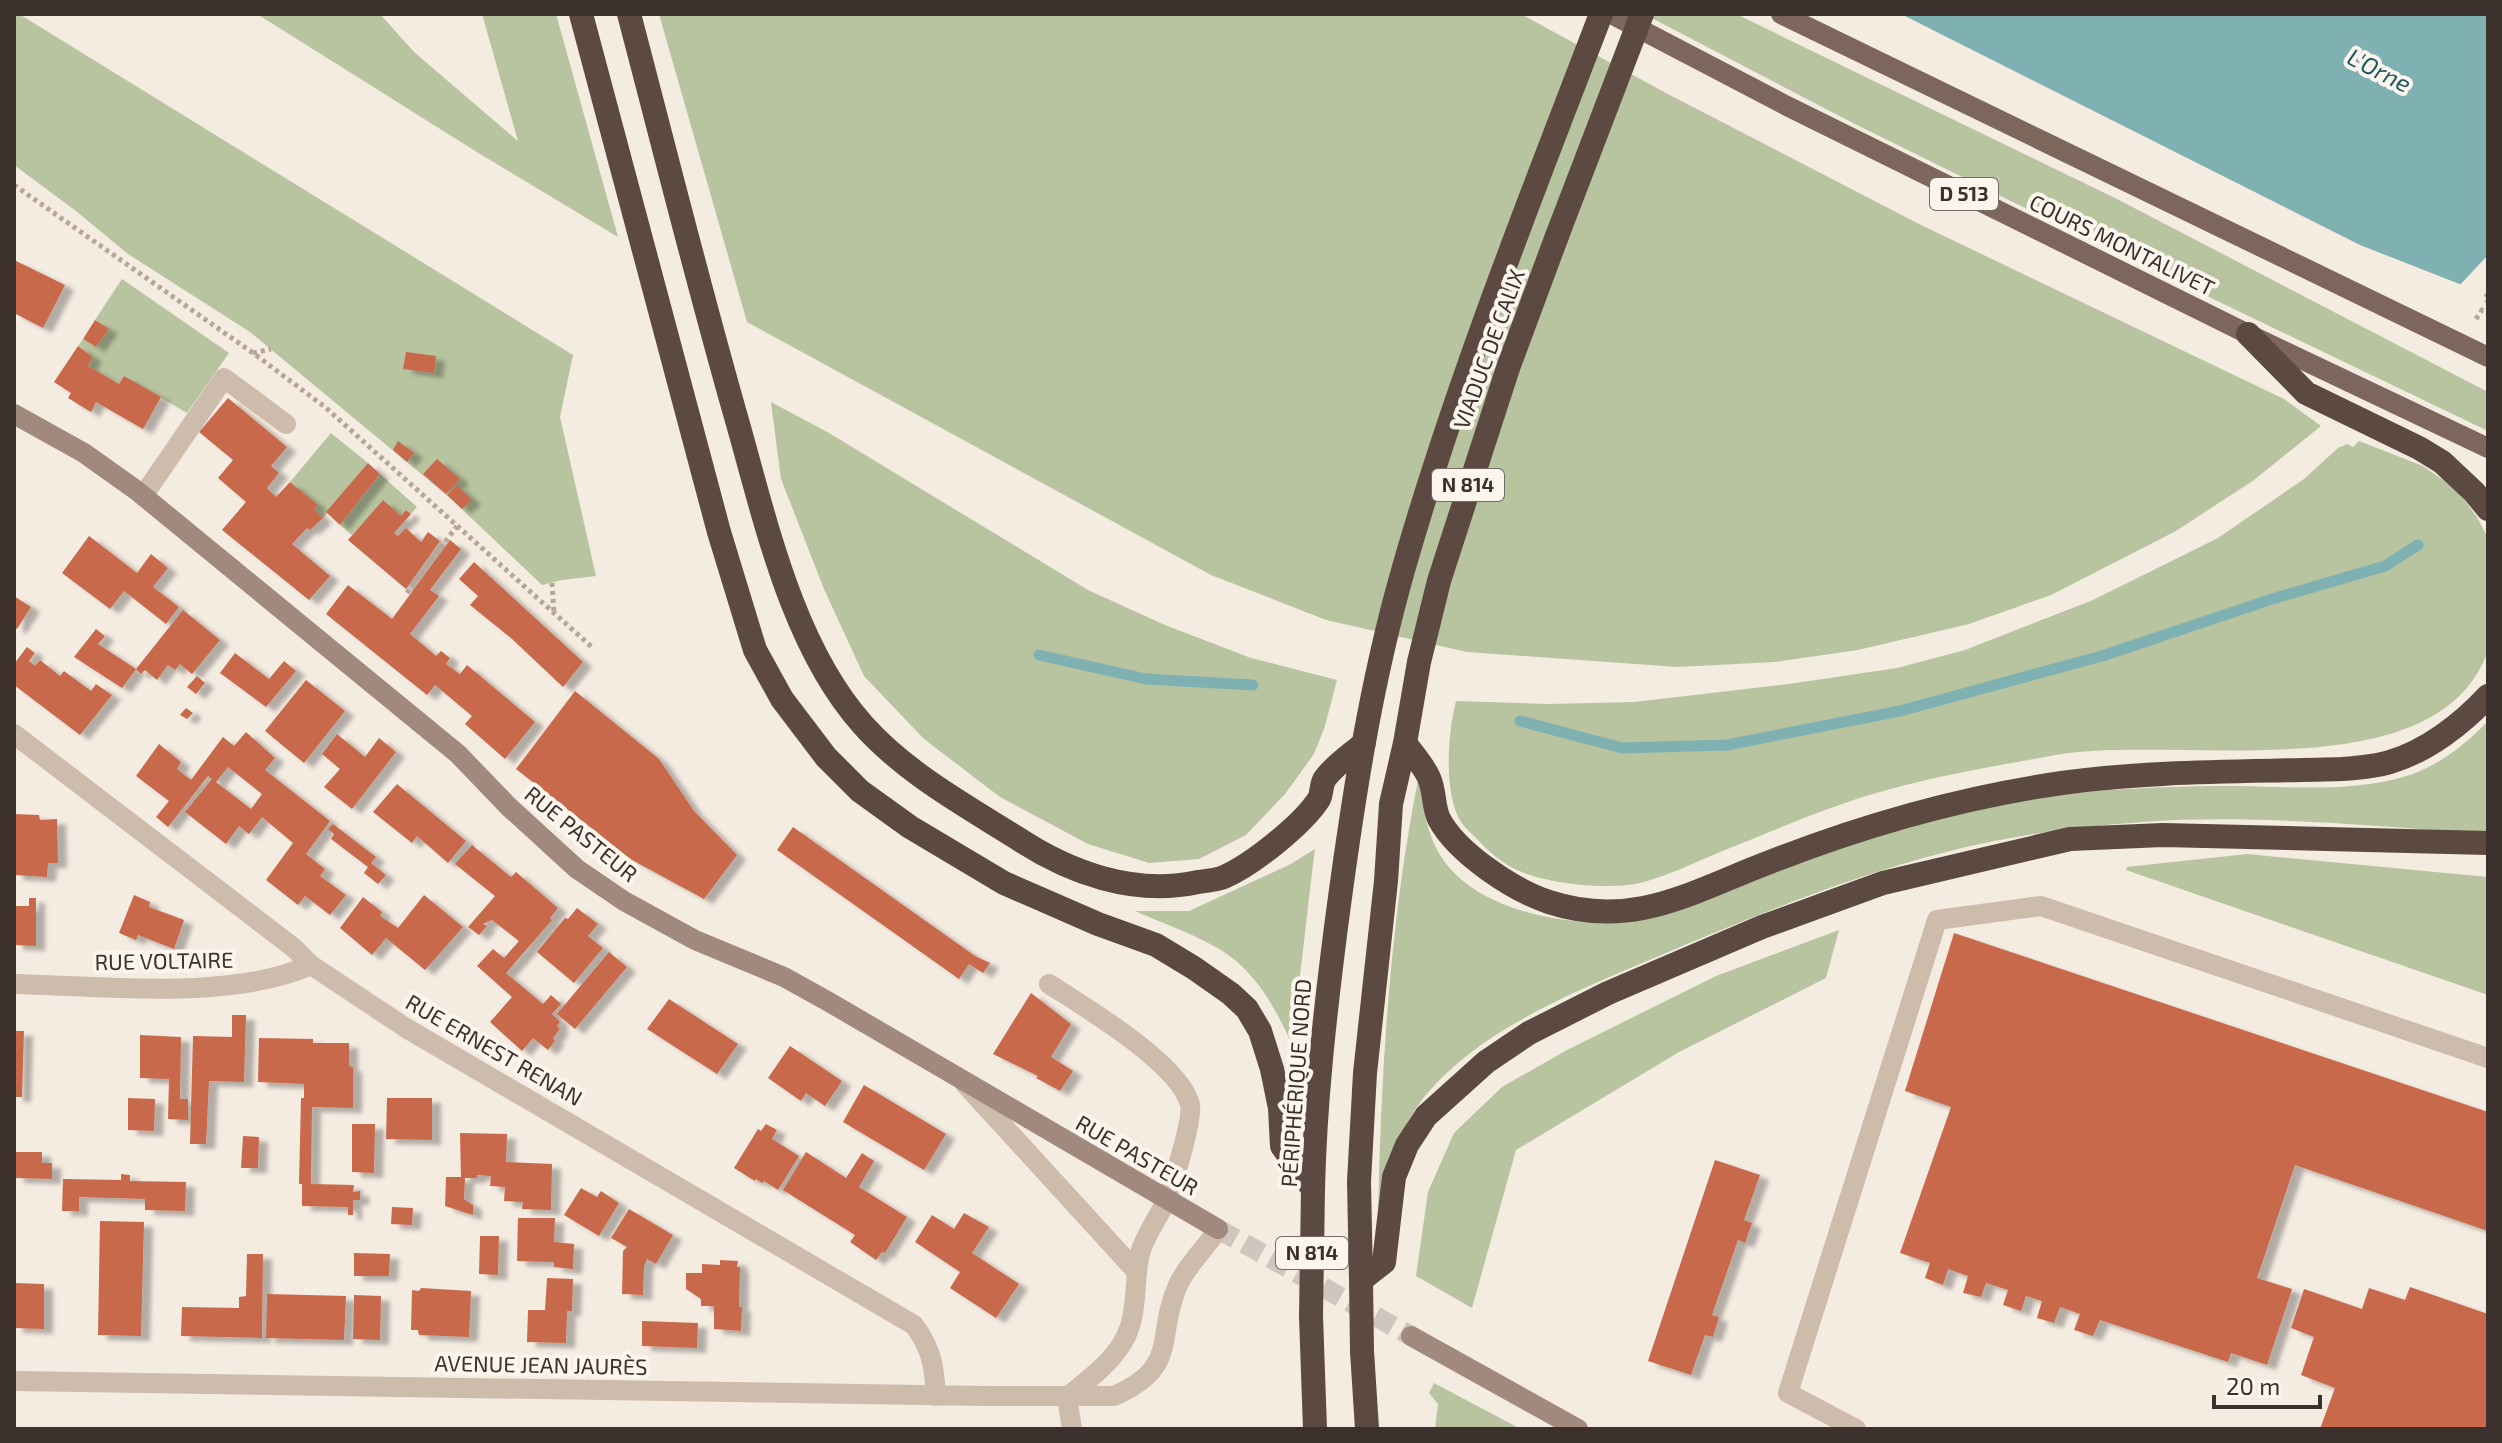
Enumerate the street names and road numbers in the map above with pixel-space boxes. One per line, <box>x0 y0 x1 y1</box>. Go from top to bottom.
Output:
road number: D 513 <box>1930 178 1998 210</box>
street label: COURS MONTALIVET <box>2026 188 2219 300</box>
street label: VIADUC DE CALIX <box>1447 265 1529 432</box>
road number: N 814 <box>1432 469 1504 501</box>
street label: RUE PASTEUR <box>520 780 643 886</box>
street label: RUE VOLTAIRE <box>94 946 234 974</box>
street label: PÉRIPHÉRIQUE NORD <box>1275 978 1316 1188</box>
street label: RUE ERNEST RENAN <box>402 988 587 1110</box>
street label: RUE PASTEUR <box>1072 1109 1203 1200</box>
road number: N 814 <box>1276 1237 1348 1269</box>
street label: AVENUE JEAN JAURÈS <box>434 1349 648 1379</box>

